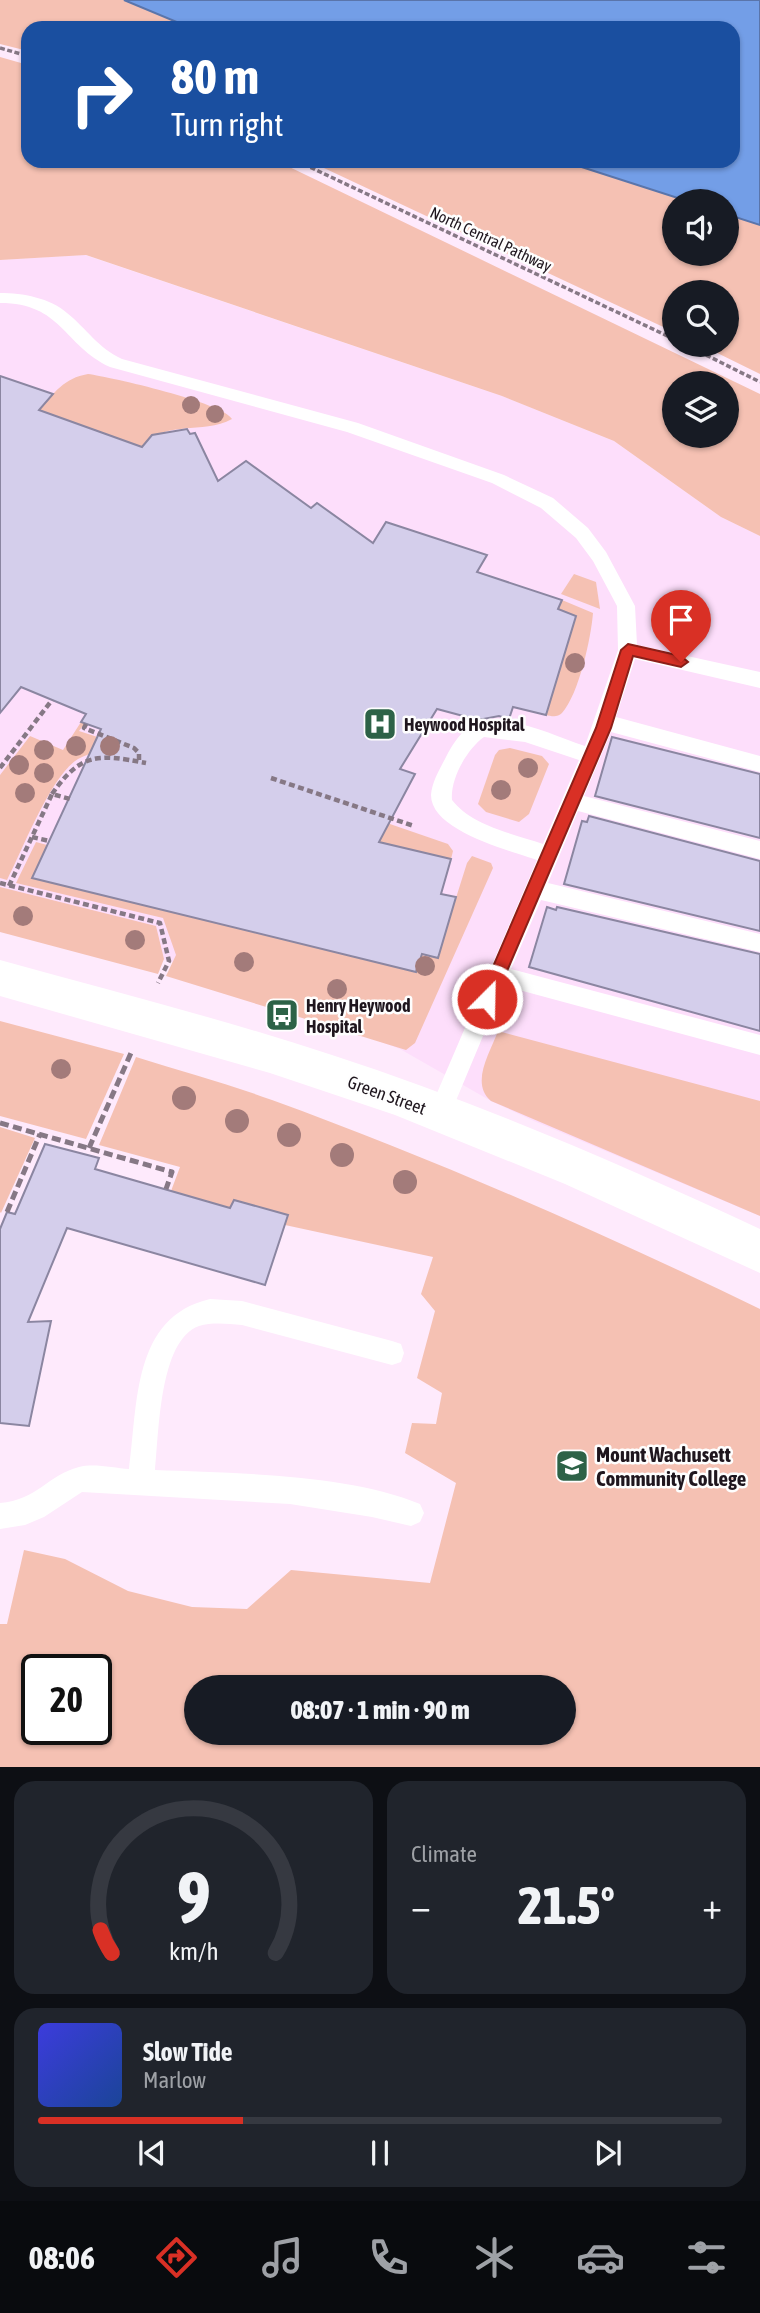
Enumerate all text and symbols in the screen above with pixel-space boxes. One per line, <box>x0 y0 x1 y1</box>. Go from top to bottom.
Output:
text: 80 m <box>171 48 259 104</box>
icon: right <box>56 49 147 140</box>
text: Turn right <box>171 106 284 143</box>
map controls <box>662 189 739 448</box>
button: sound <box>662 189 739 266</box>
street label: North Central Pathway <box>427 203 555 276</box>
button: search <box>662 280 739 357</box>
button: layers <box>662 371 739 448</box>
pin <box>651 590 711 662</box>
icon: arrive <box>662 601 700 639</box>
hospital icon: Heywood Hospital <box>361 705 399 743</box>
place label: Heywood Hospital <box>404 714 525 735</box>
position arrow <box>450 962 524 1036</box>
place label: Henry Heywood Hospital <box>306 995 410 1037</box>
bus stop icon: Henry Heywood Hospital <box>263 996 301 1034</box>
street label: Green Street <box>345 1071 429 1119</box>
place label: Mount Wachusett Community College <box>596 1442 746 1490</box>
school or university icon: Mount Wachusett Community College <box>553 1447 591 1485</box>
speed limit sign: 20 <box>21 1654 112 1745</box>
text: 08:07 · 1 min · 90 m <box>290 1695 470 1725</box>
text: Climate <box>411 1841 477 1867</box>
text: 9 <box>176 1856 211 1939</box>
text: 21.5° <box>518 1875 615 1935</box>
text: − <box>411 1884 431 1927</box>
text: + <box>702 1884 722 1927</box>
text: km/h <box>169 1937 218 1965</box>
text: Slow Tide <box>143 2037 233 2067</box>
text: Marlow <box>143 2067 206 2093</box>
icon: previous <box>133 2134 171 2172</box>
icon: pause <box>361 2134 399 2172</box>
icon: next <box>589 2134 627 2172</box>
icon: directions <box>152 2233 201 2282</box>
icon: music <box>258 2233 307 2282</box>
icon: phone <box>364 2233 413 2282</box>
icon: climate <box>470 2233 519 2282</box>
icon: car <box>576 2233 625 2282</box>
icon: filters <box>682 2233 731 2282</box>
text: 08:06 <box>29 2239 95 2276</box>

